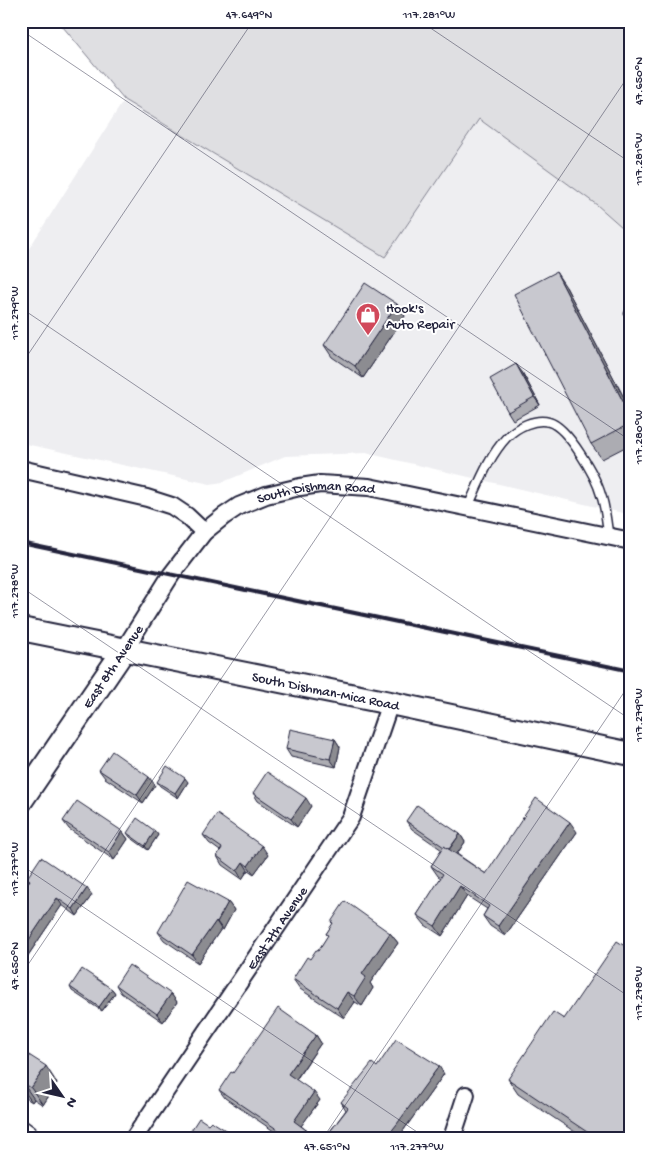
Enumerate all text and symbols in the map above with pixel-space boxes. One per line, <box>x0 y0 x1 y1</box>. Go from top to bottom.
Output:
text: 47.649°N <box>226 9 273 23</box>
text: 117.281°W <box>402 9 455 23</box>
text: 47.650°N <box>633 57 647 105</box>
text: 117.281°W <box>633 133 647 186</box>
text: 117.279°W <box>9 286 23 341</box>
place label: Hook's Auto Repair <box>386 301 455 334</box>
shop icon: Hook's Auto Repair <box>355 302 381 336</box>
text: 117.280°W <box>633 410 647 465</box>
street label: South Dishman Road <box>255 478 378 509</box>
text: 117.278°W <box>9 564 23 619</box>
street label: East 8th Avenue <box>80 622 149 712</box>
street label: South Dishman-Mica Road <box>250 670 402 716</box>
text: 117.279°W <box>633 688 647 743</box>
text: 117.277°W <box>9 842 23 897</box>
street label: East 7th Avenue <box>244 884 313 974</box>
text: 47.650°N <box>9 942 23 990</box>
text: 117.278°W <box>633 966 647 1021</box>
north arrow <box>38 1072 88 1122</box>
text: N <box>61 1093 80 1110</box>
text: 47.651°N <box>304 1141 350 1155</box>
text: 117.277°W <box>389 1141 444 1155</box>

